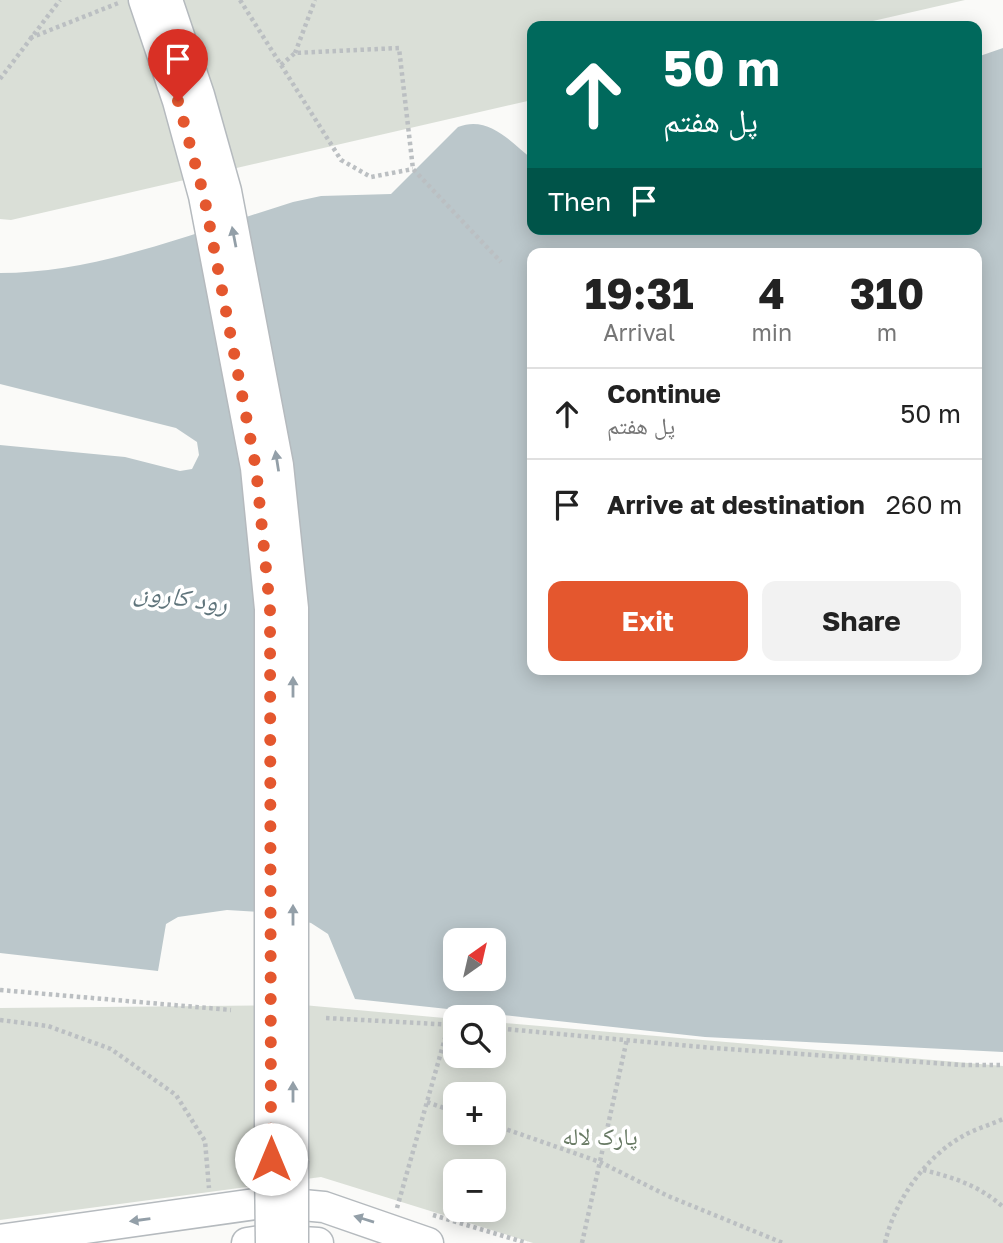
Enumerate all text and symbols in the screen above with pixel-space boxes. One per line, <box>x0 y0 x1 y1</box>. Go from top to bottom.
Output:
pin <box>148 29 208 101</box>
text: 50 m <box>663 38 780 97</box>
icon: arrive <box>159 40 197 78</box>
icon: ahead <box>548 49 639 140</box>
text: پل هفتم <box>663 101 758 139</box>
icon: arrive <box>625 182 663 220</box>
text: Then <box>548 186 611 217</box>
one-way arrow <box>229 226 240 248</box>
text: 19:31 <box>585 268 694 318</box>
text: 4 <box>759 268 785 318</box>
text: 310 <box>850 268 924 318</box>
text: Arrival <box>603 318 675 346</box>
text: min <box>751 318 792 346</box>
text: m <box>877 318 897 346</box>
text: Continue <box>607 378 721 409</box>
icon: ahead <box>548 395 586 433</box>
text: 50 m <box>900 398 961 429</box>
text: پل هفتم <box>607 411 675 439</box>
one-way arrow <box>271 449 282 471</box>
icon: arrive <box>548 486 586 524</box>
text: Arrive at destination <box>607 489 865 520</box>
text: 260 m <box>886 489 962 520</box>
water label: رود کارون <box>132 575 230 619</box>
button: Exit <box>548 581 748 661</box>
button: Share <box>762 581 961 661</box>
one-way arrow <box>287 676 299 698</box>
one-way arrow <box>287 903 299 925</box>
north arrow <box>443 928 506 990</box>
map controls <box>443 928 506 1222</box>
button: search <box>443 1005 506 1068</box>
one-way arrow <box>287 1081 299 1103</box>
button: + <box>443 1082 506 1145</box>
park label: پارک لاله <box>562 1121 638 1151</box>
position arrow <box>234 1122 308 1196</box>
button: − <box>443 1159 506 1222</box>
one-way arrow <box>353 1214 374 1224</box>
one-way arrow <box>129 1215 151 1226</box>

